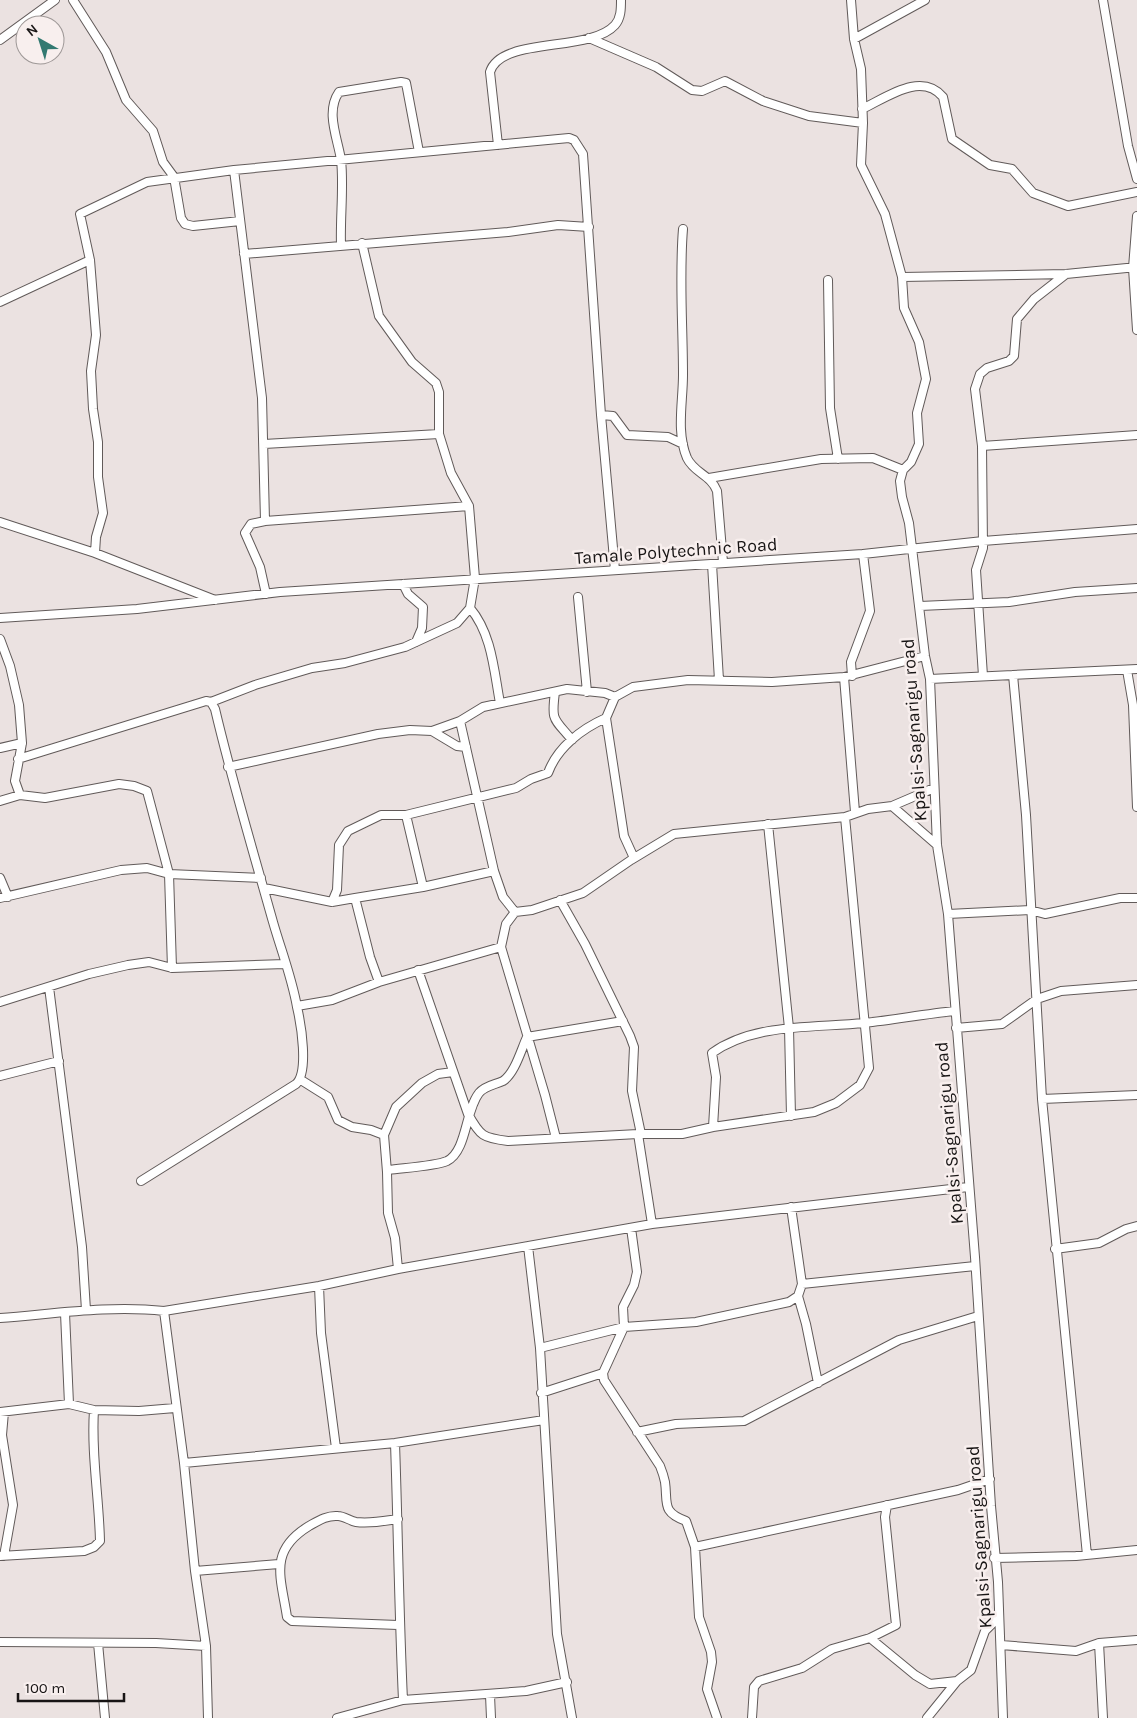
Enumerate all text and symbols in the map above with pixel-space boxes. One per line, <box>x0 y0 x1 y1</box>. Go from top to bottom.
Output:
north arrow <box>15 15 65 65</box>
text: N <box>23 21 41 40</box>
street label: Tamale Polytechnic Road <box>574 533 778 569</box>
street label: Kpalsi-Sagnarigu road <box>897 638 931 822</box>
street label: Kpalsi-Sagnarigu road <box>930 1041 968 1225</box>
street label: Kpalsi-Sagnarigu road <box>962 1445 996 1629</box>
scale bar <box>18 1670 124 1702</box>
text: 100 m <box>25 1679 65 1697</box>

